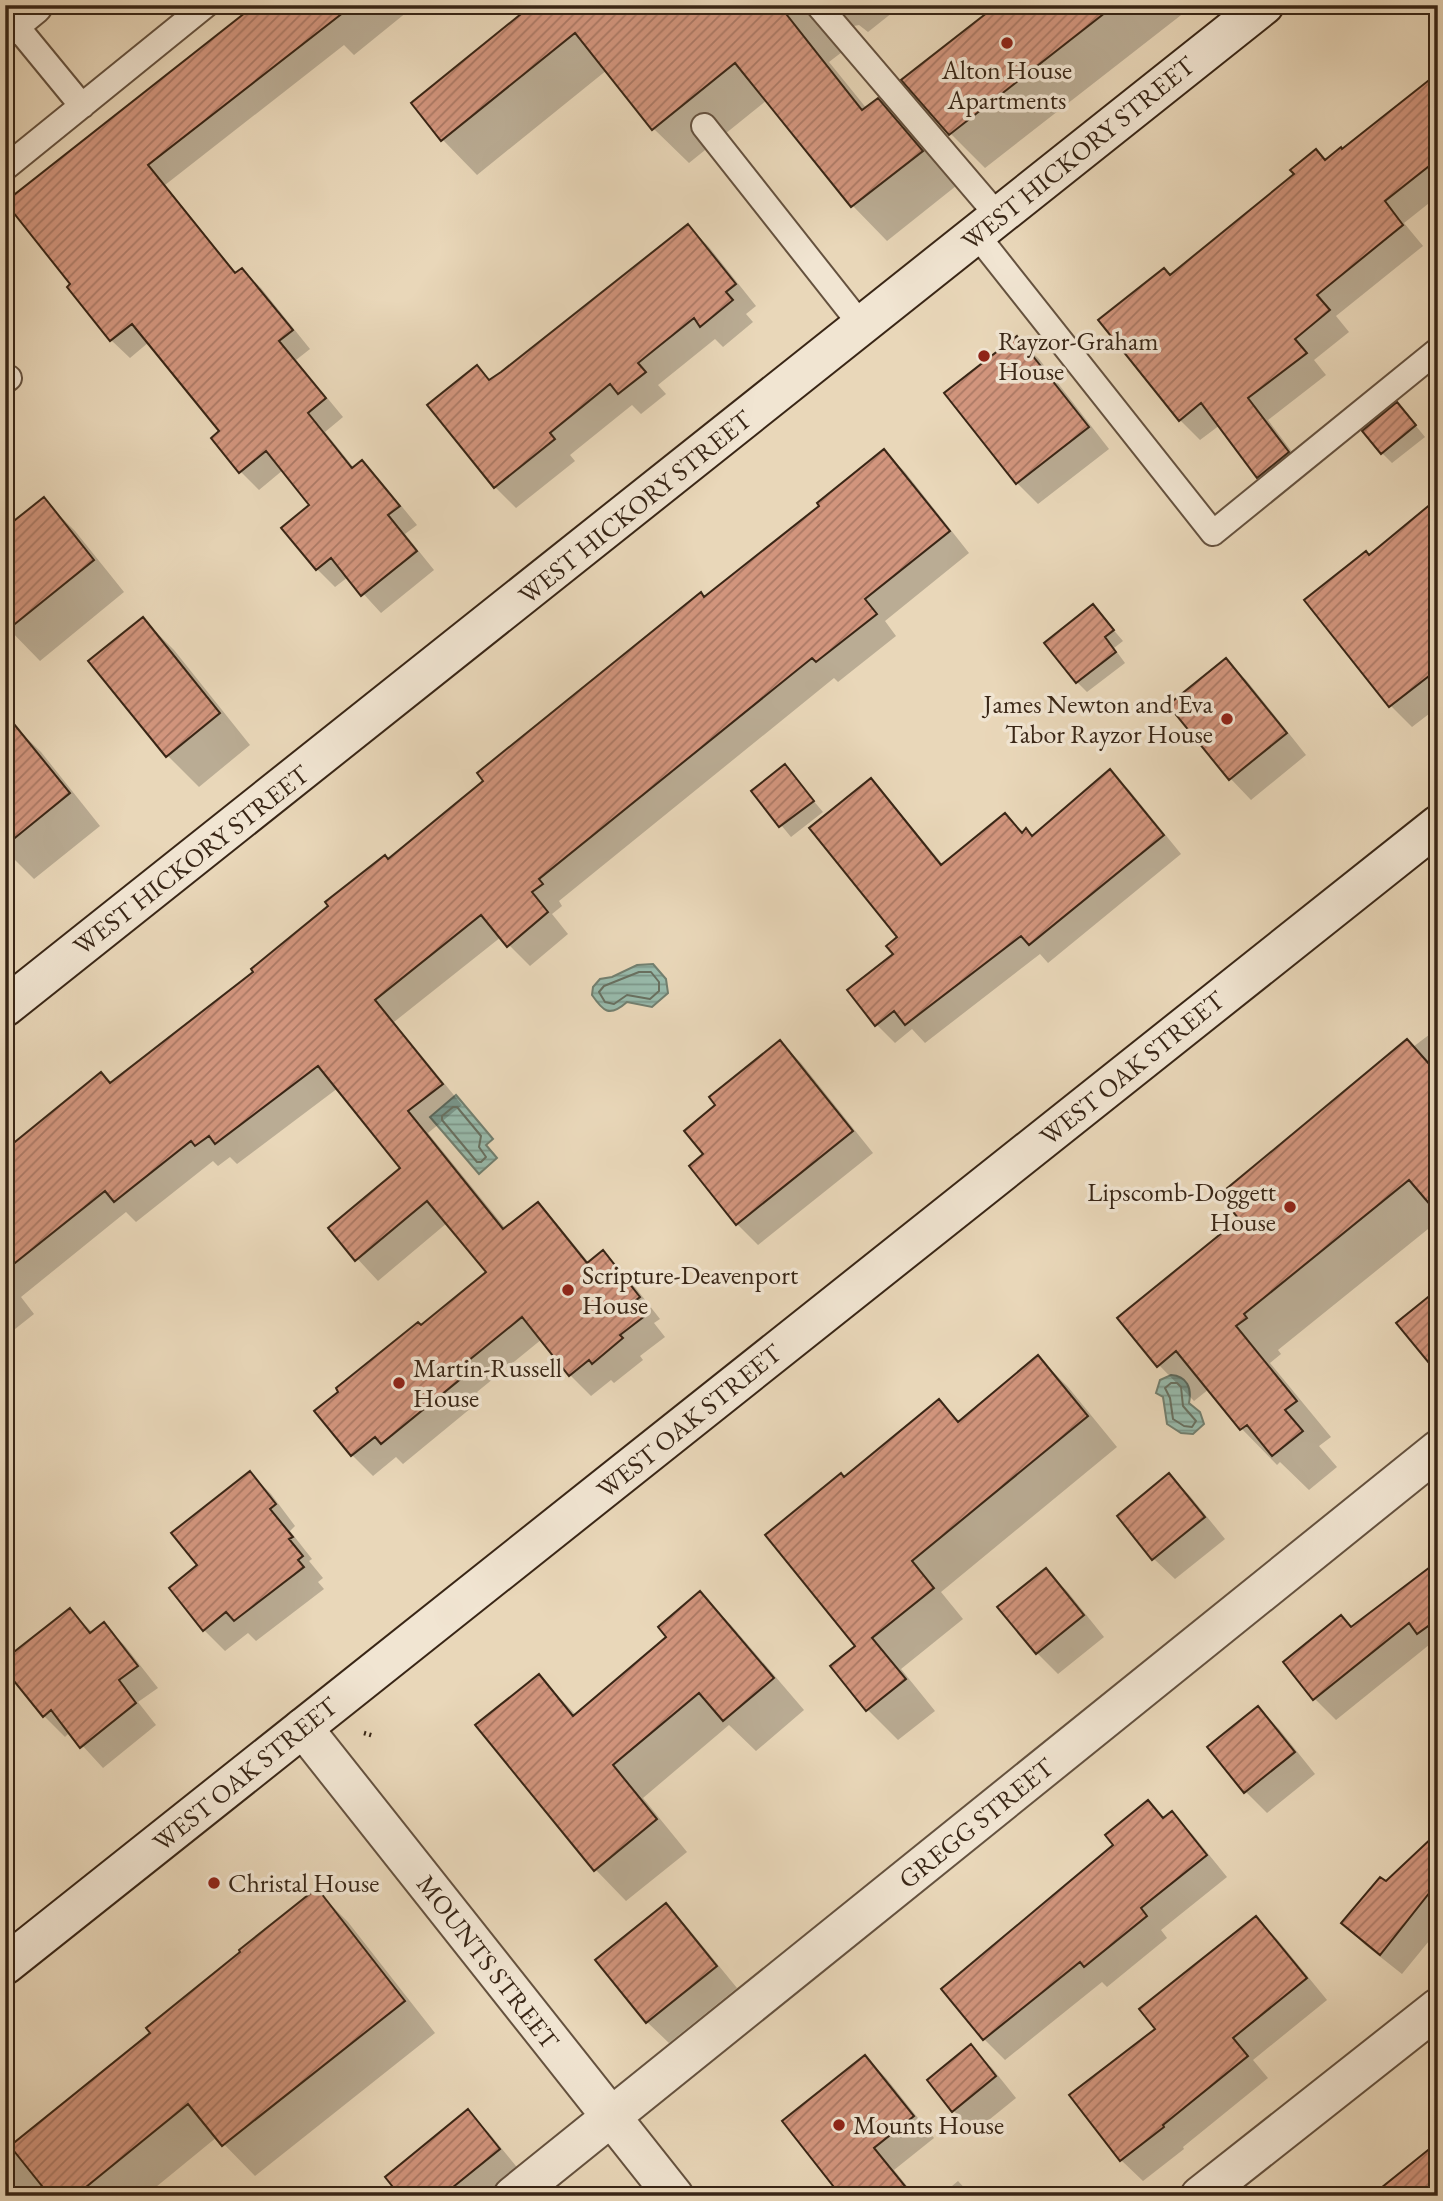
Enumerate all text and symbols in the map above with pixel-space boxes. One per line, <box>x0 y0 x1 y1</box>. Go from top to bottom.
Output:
marker: Alton House Apartments <box>999 35 1015 51</box>
street label: WEST HICKORY STREET <box>954 48 1202 258</box>
place label: Alton House Apartments <box>941 53 1072 117</box>
place label: Rayzor-Graham House <box>998 324 1159 388</box>
marker: Rayzor-Graham House <box>976 348 992 364</box>
street label: WEST HICKORY STREET <box>511 402 759 612</box>
place label: James Newton and Eva Tabor Rayzor House <box>982 687 1214 751</box>
marker: James Newton and Eva Tabor Rayzor House <box>1219 711 1235 727</box>
street label: WEST HICKORY STREET <box>66 757 316 963</box>
street label: WEST OAK STREET <box>1033 983 1232 1153</box>
place label: Lipscomb-Doggett House <box>1087 1175 1276 1239</box>
marker: Lipscomb-Doggett House <box>1282 1199 1298 1215</box>
place label: Scripture-Deavenport House <box>582 1258 798 1322</box>
marker: Scripture-Deavenport House <box>560 1282 576 1298</box>
street label: WEST OAK STREET <box>590 1336 789 1506</box>
place label: Martin-Russell House <box>413 1351 562 1415</box>
marker: Martin-Russell House <box>391 1375 407 1391</box>
street label: WEST OAK STREET <box>146 1689 345 1859</box>
street label: GREGG STREET <box>891 1750 1061 1896</box>
place label: Christal House <box>228 1866 379 1900</box>
street label: MOUNTS STREET <box>409 1868 567 2057</box>
marker: Christal House <box>206 1875 222 1891</box>
place label: Mounts House <box>853 2108 1004 2142</box>
marker: Mounts House <box>831 2117 847 2133</box>

